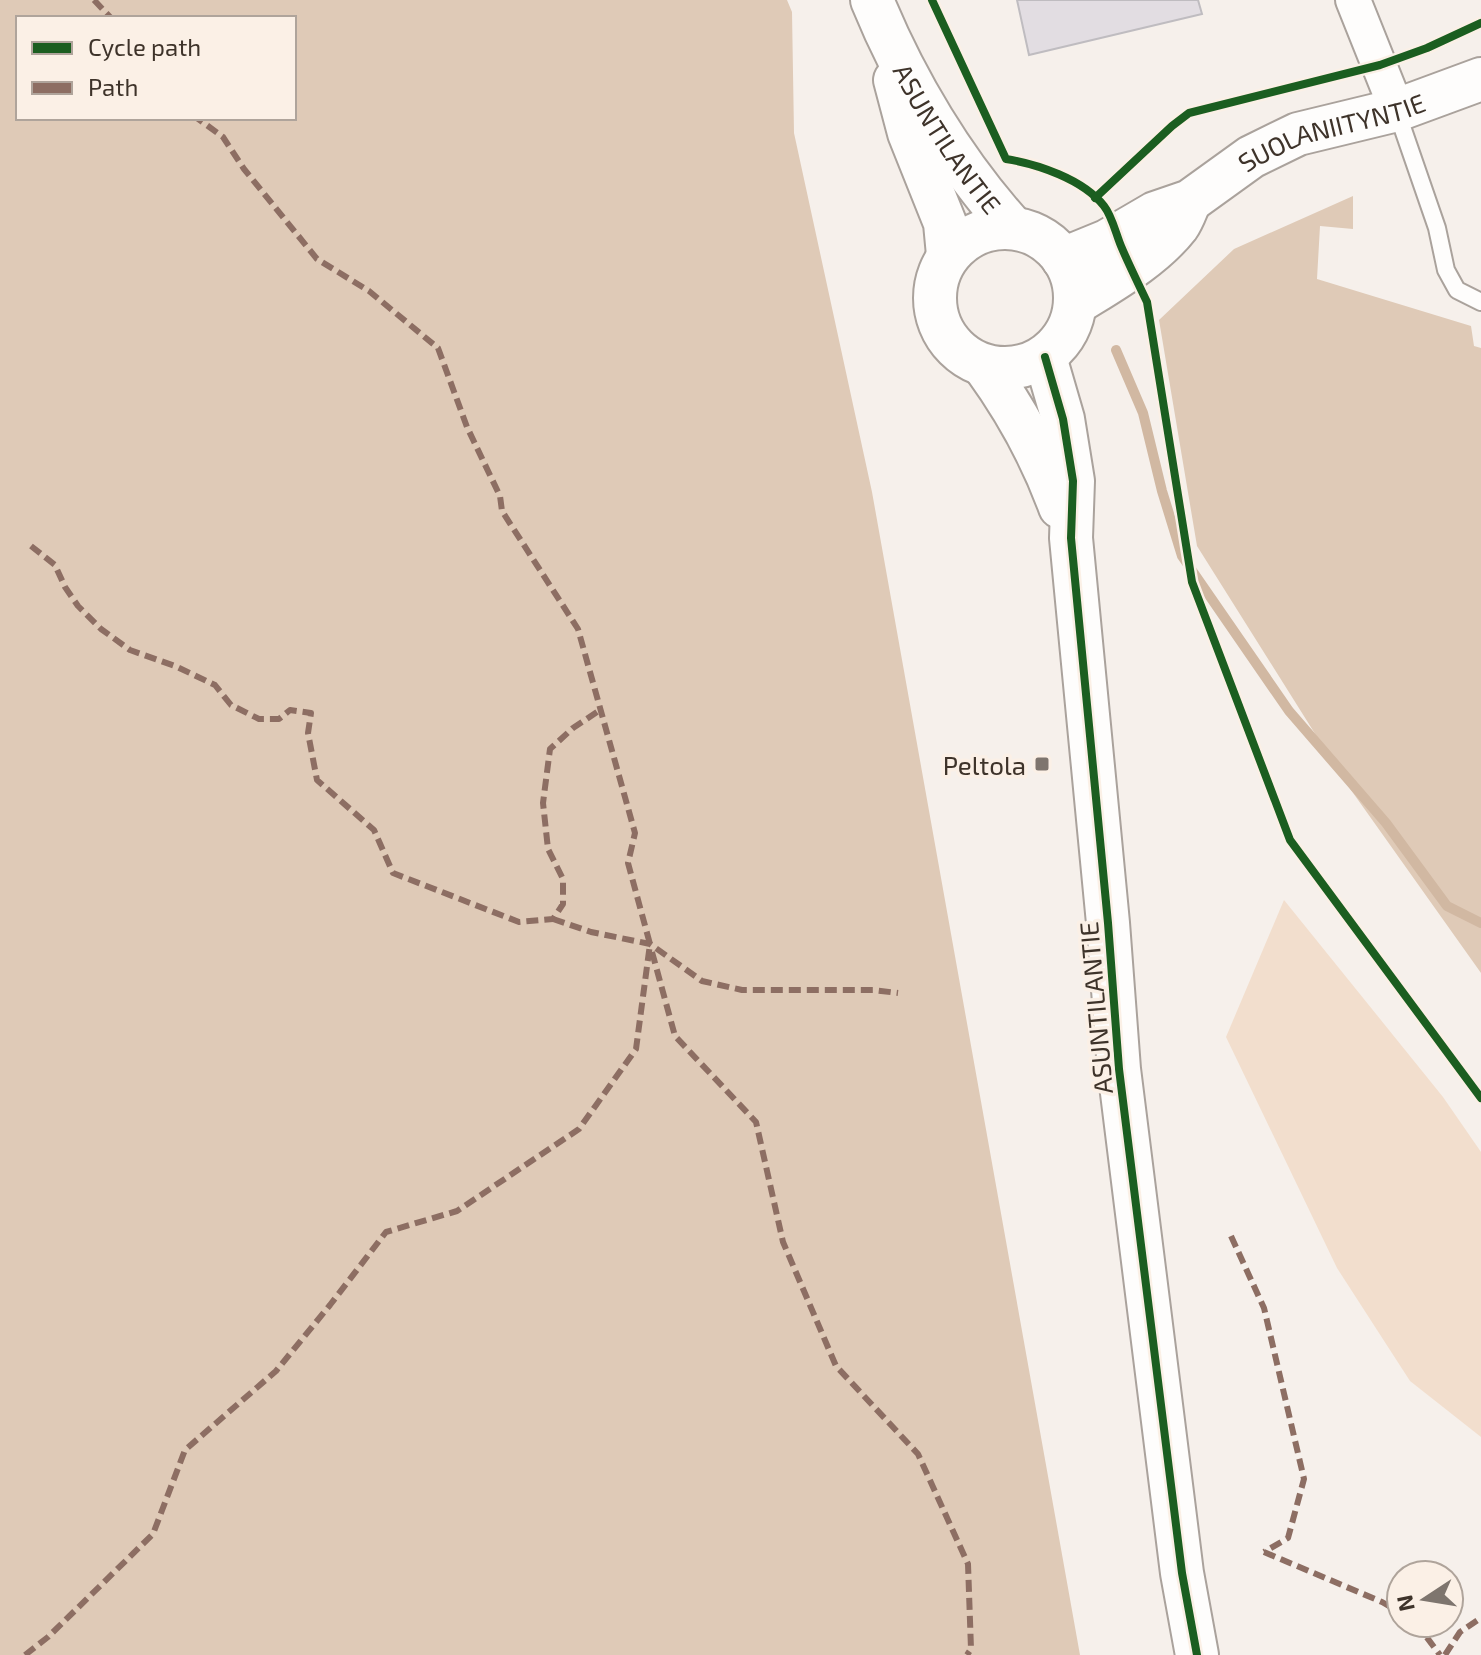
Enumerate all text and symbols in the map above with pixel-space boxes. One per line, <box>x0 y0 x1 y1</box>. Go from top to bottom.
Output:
legend <box>16 16 296 120</box>
text: Cycle path <box>88 32 201 61</box>
street label: ASUNTILANTIE <box>888 58 1009 219</box>
text: Path <box>88 72 138 101</box>
street label: SUOLANIITYNTIE <box>1231 86 1429 177</box>
place label: Peltola <box>943 749 1026 780</box>
marker: Peltola <box>1033 755 1051 773</box>
street label: ASUNTILANTIE <box>1072 921 1118 1095</box>
north arrow <box>1385 1559 1465 1639</box>
text: N <box>1390 1593 1419 1614</box>

